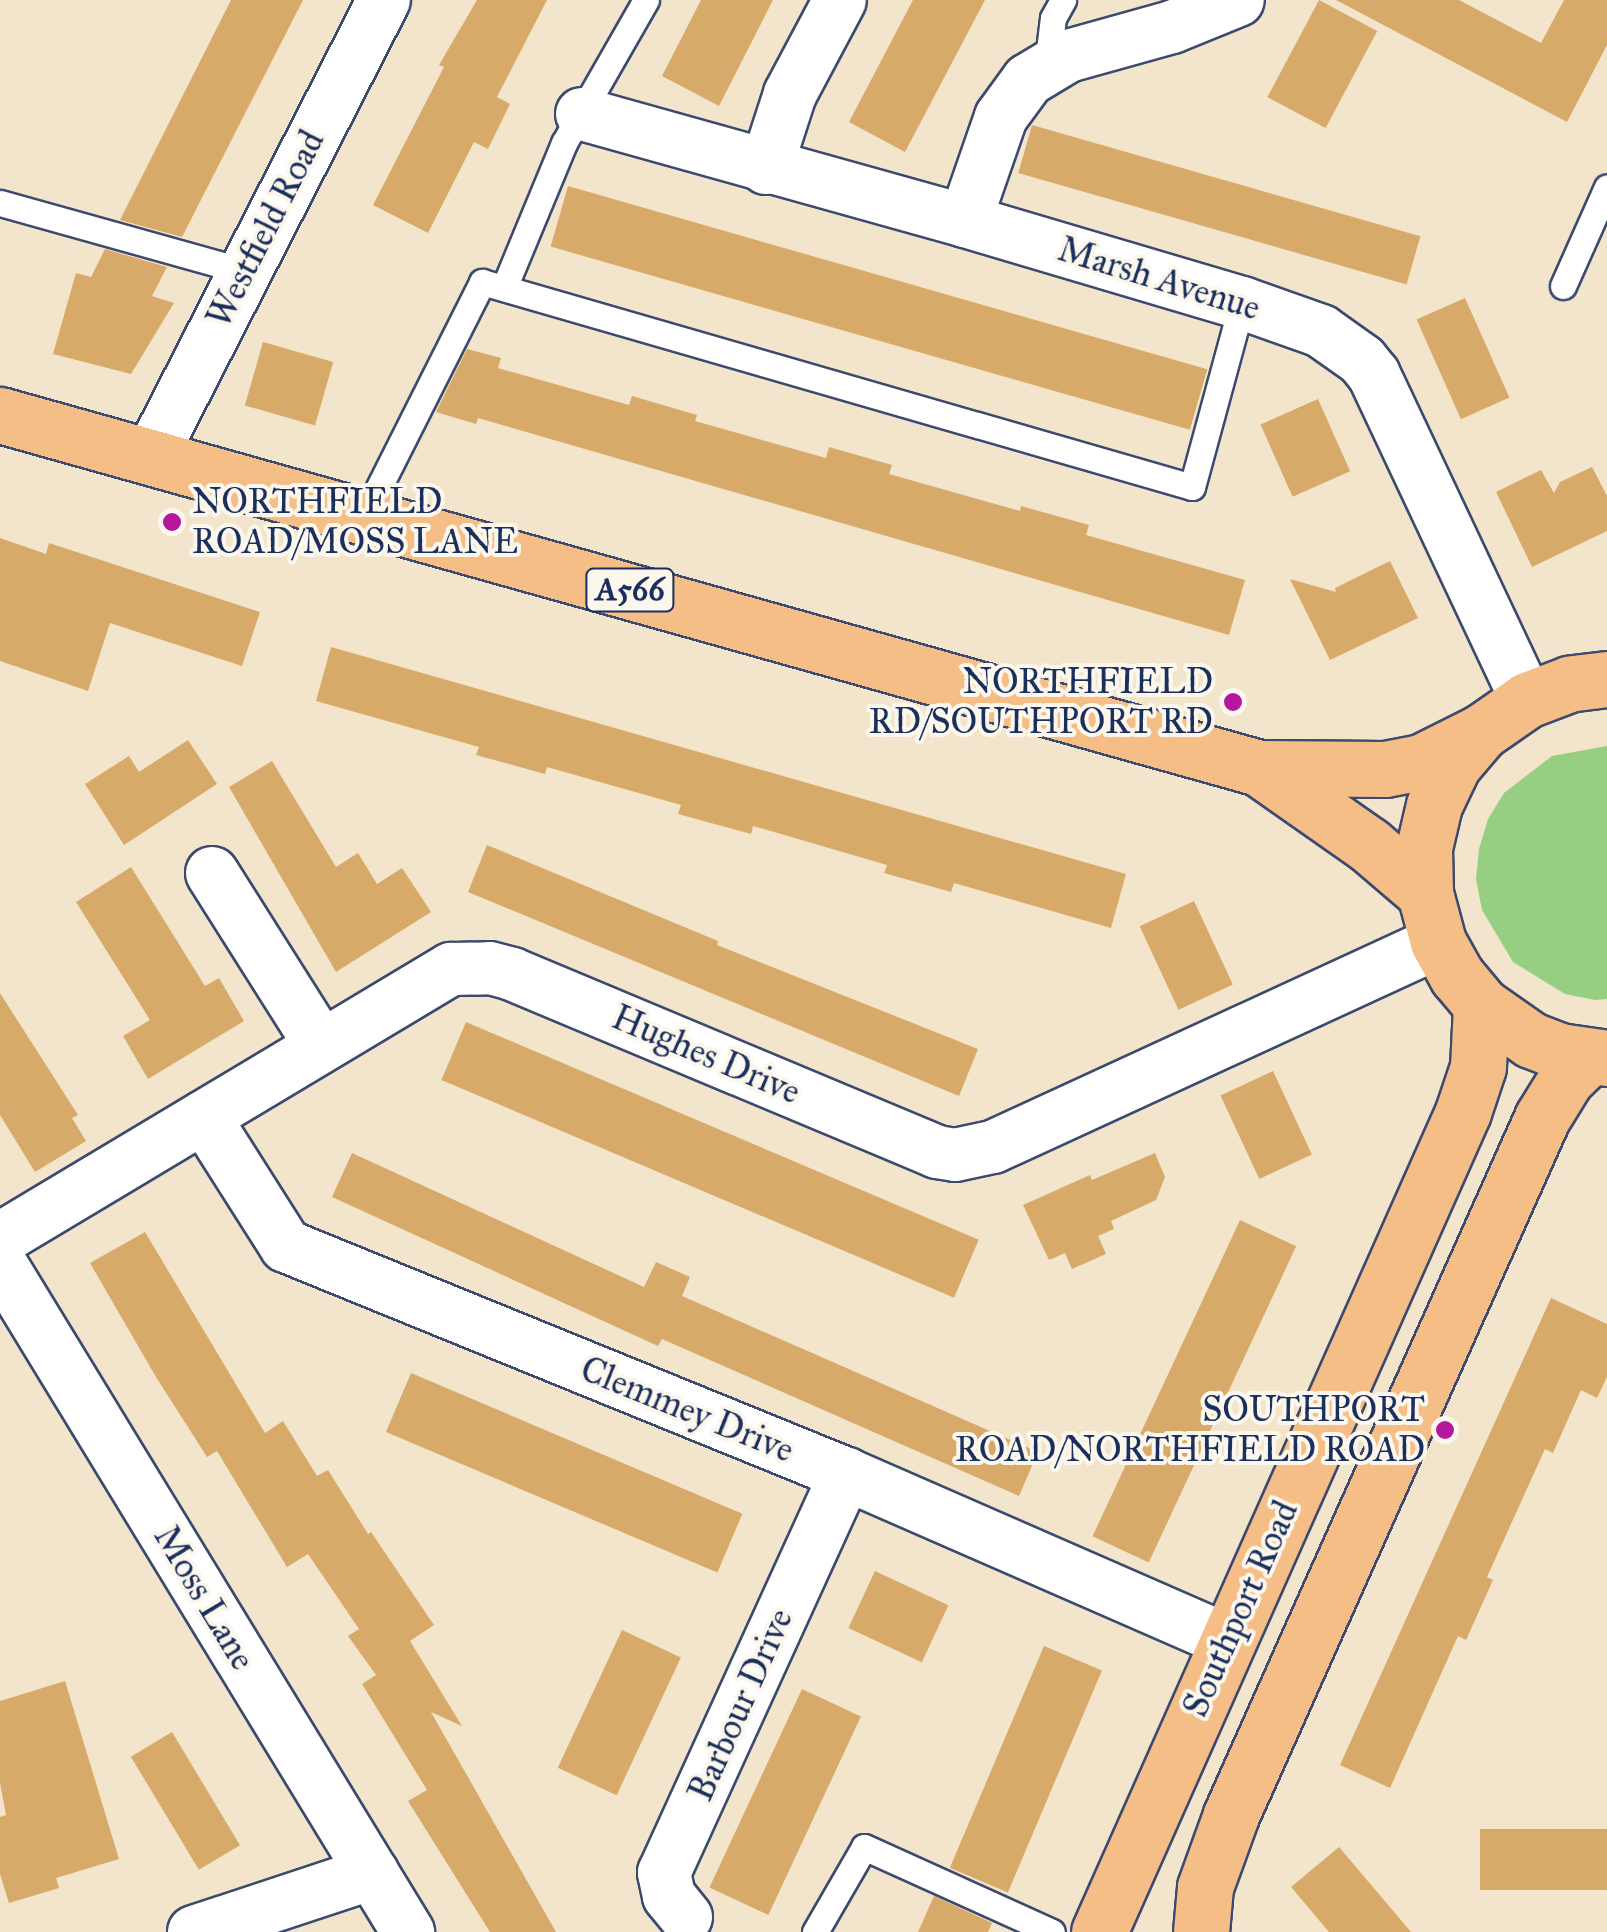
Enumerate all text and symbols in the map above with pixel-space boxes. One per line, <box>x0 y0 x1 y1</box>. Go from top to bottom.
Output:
street label: Westfield Road <box>198 123 334 335</box>
street label: Marsh Avenue <box>1053 228 1265 330</box>
place label: NORTHFIELD ROAD/MOSS LANE <box>192 481 518 563</box>
marker: NORTHFIELD ROAD/MOSS LANE <box>161 511 183 533</box>
road number: A566 <box>585 563 675 617</box>
place label: NORTHFIELD RD/SOUTHPORT RD <box>869 661 1213 743</box>
marker: NORTHFIELD RD/SOUTHPORT RD <box>1222 691 1244 713</box>
street label: Hughes Drive <box>606 997 806 1113</box>
street label: Clemmey Drive <box>574 1348 800 1472</box>
place label: SOUTHPORT ROAD/NORTHFIELD ROAD <box>955 1389 1425 1471</box>
marker: SOUTHPORT ROAD/NORTHFIELD ROAD <box>1434 1419 1456 1441</box>
street label: Southport Road <box>1175 1495 1307 1723</box>
street label: Moss Lane <box>145 1518 263 1678</box>
street label: Barbour Drive <box>680 1602 802 1808</box>

